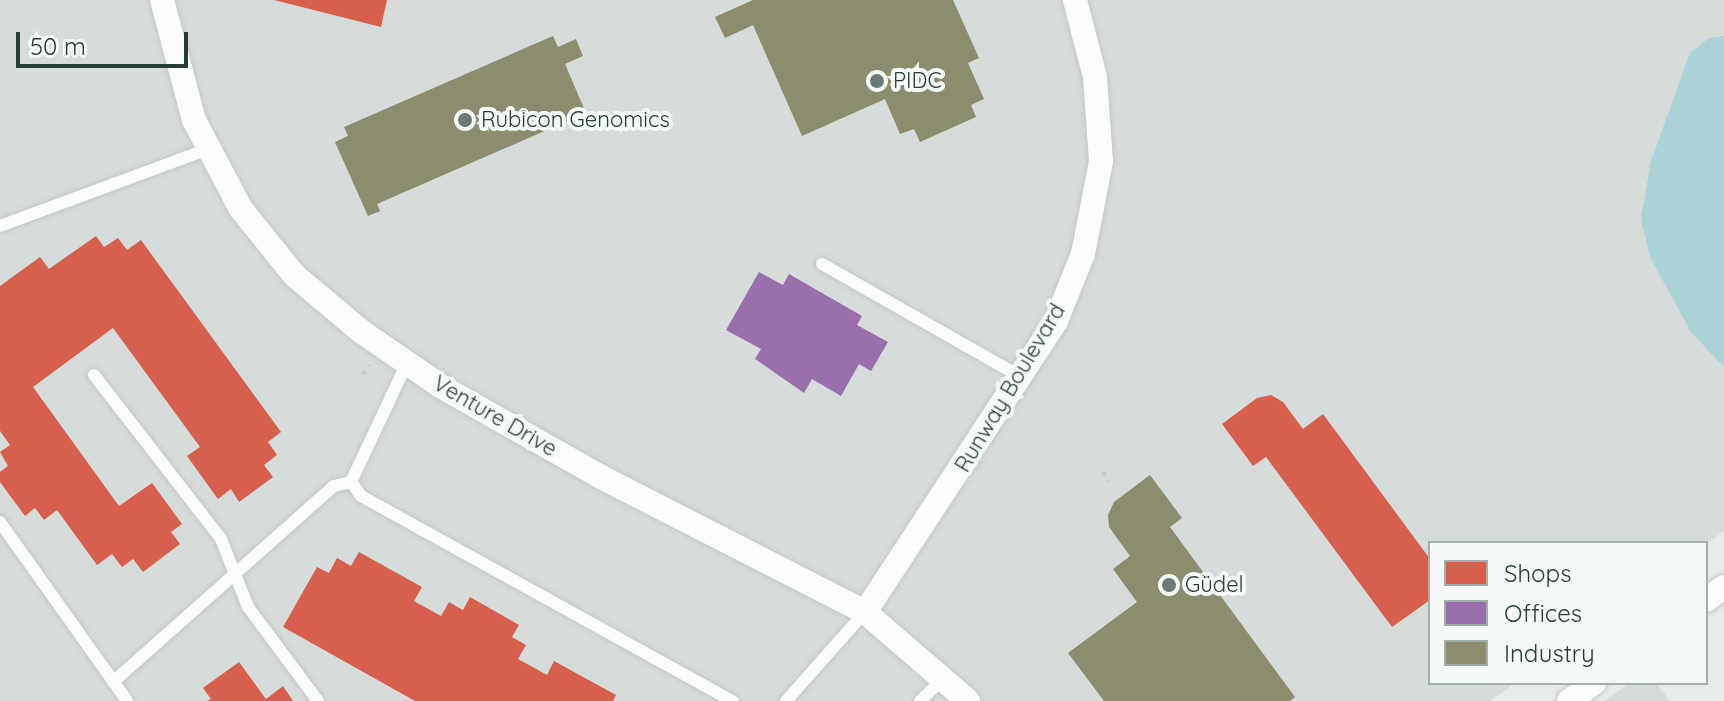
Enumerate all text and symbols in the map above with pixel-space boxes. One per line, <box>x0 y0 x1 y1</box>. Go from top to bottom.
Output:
scale bar <box>20 16 192 66</box>
text: 50 m <box>30 31 86 61</box>
place label: PIDC <box>893 68 942 94</box>
marker: PIDC <box>868 72 886 90</box>
place label: Rubicon Genomics <box>481 107 670 133</box>
marker: Rubicon Genomics <box>456 111 474 129</box>
street label: Runway Boulevard <box>949 299 1071 477</box>
street label: Venture Drive <box>428 370 562 462</box>
legend <box>1428 541 1708 685</box>
text: Shops <box>1504 558 1571 588</box>
place label: Güdel <box>1185 572 1244 598</box>
marker: Güdel <box>1160 576 1178 594</box>
text: Offices <box>1504 598 1582 628</box>
text: Industry <box>1504 638 1595 668</box>

